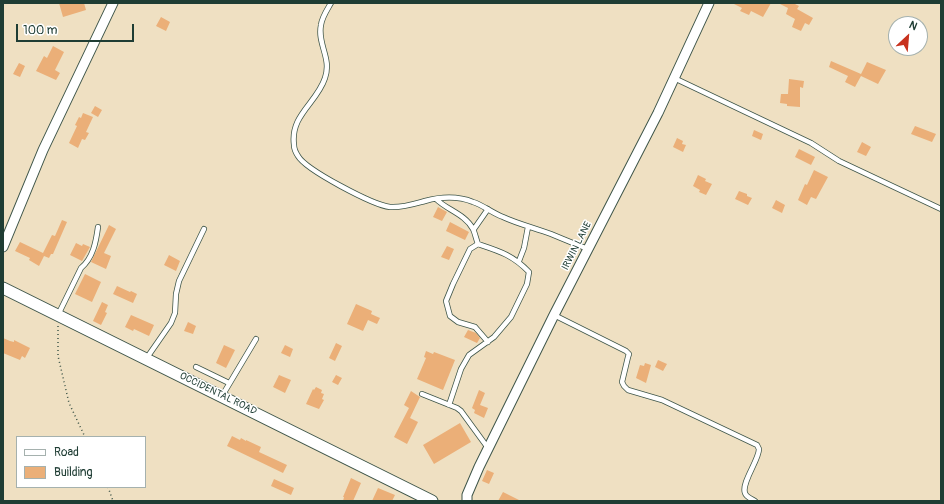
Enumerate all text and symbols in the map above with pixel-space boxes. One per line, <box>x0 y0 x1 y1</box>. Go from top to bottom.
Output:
scale bar <box>18 16 136 42</box>
north arrow <box>888 16 928 56</box>
text: N <box>907 18 919 33</box>
text: 100 m <box>23 23 57 38</box>
street label: IRWIN LANE <box>560 220 594 272</box>
street label: OCCIDENTAL ROAD <box>177 370 259 418</box>
legend <box>16 436 146 488</box>
text: Road <box>54 445 79 460</box>
text: Building <box>54 465 93 480</box>

